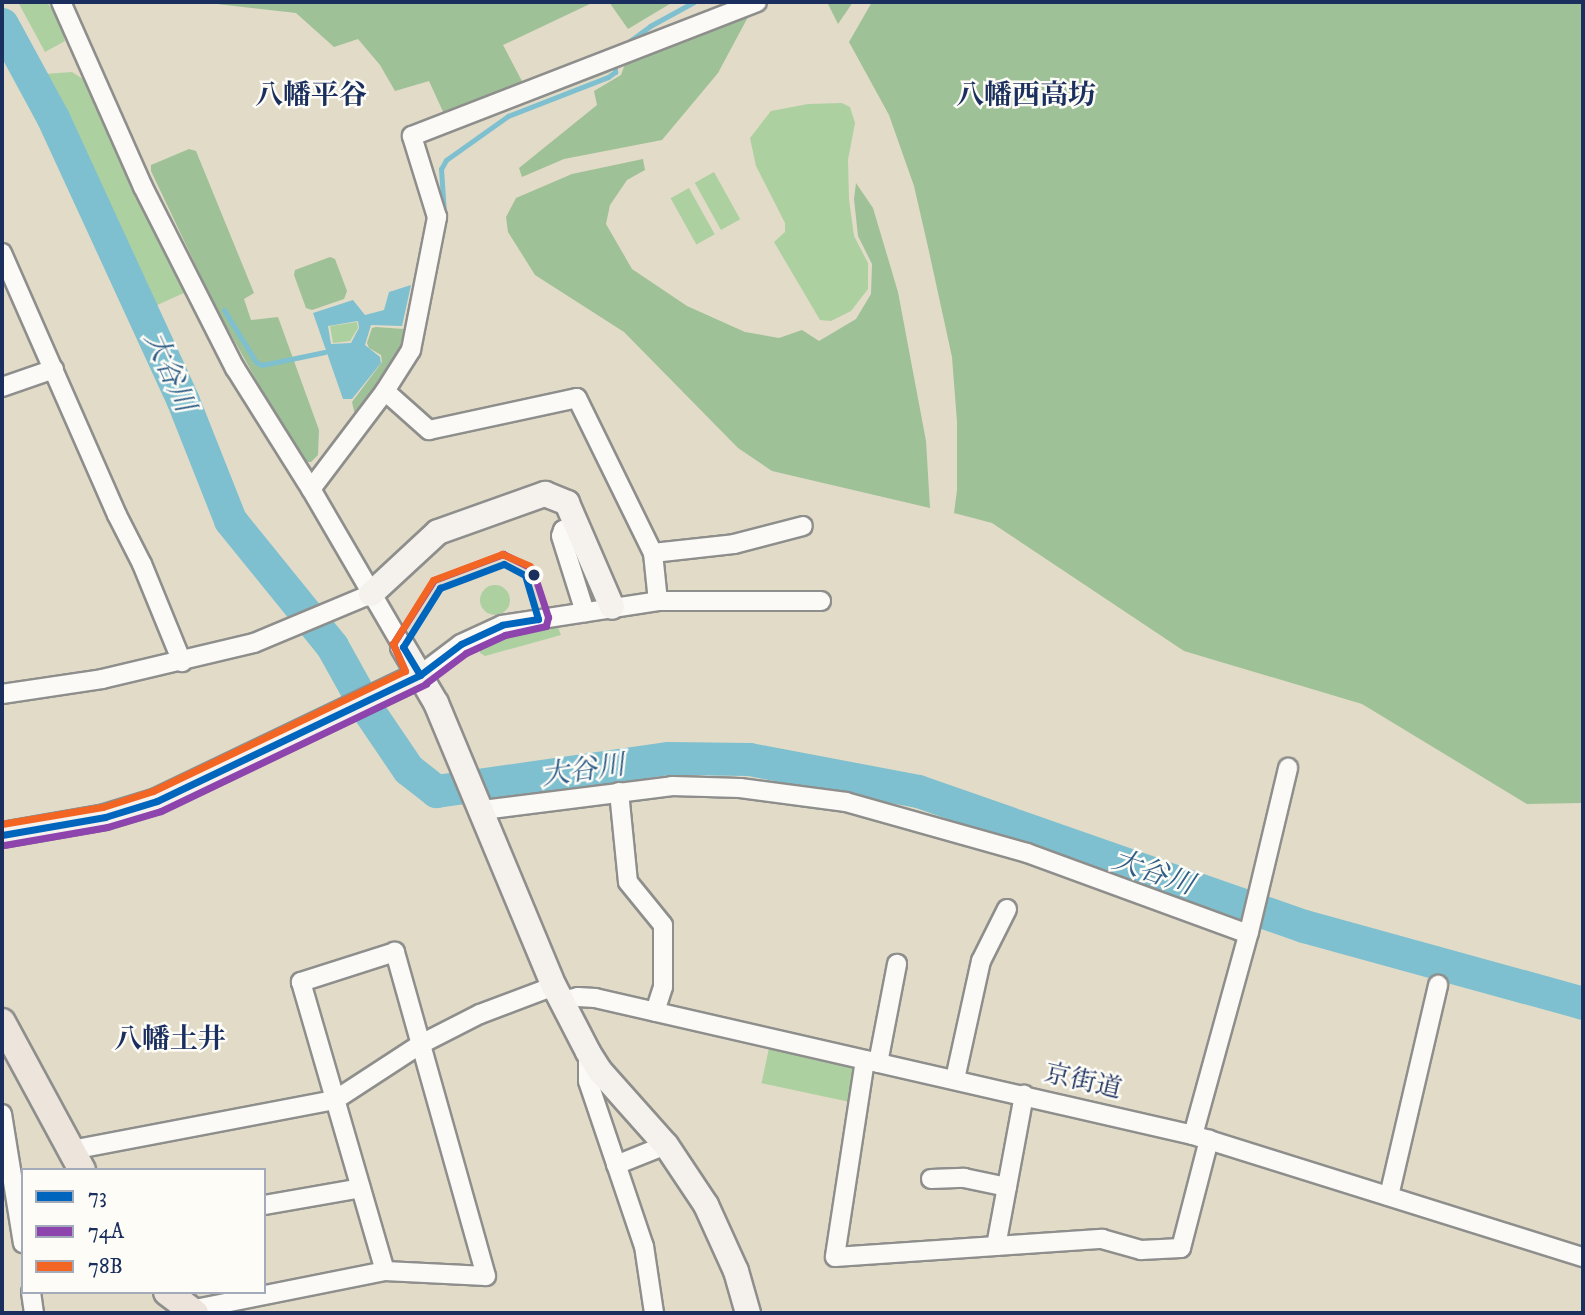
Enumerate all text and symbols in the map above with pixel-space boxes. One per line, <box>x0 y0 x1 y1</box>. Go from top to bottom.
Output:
district label: 八幡平谷 <box>255 79 367 113</box>
district label: 八幡西高坊 <box>956 79 1096 113</box>
water label: 大谷川 <box>137 327 201 417</box>
unlabelled marker <box>527 568 541 582</box>
water label: 大谷川 <box>539 749 627 793</box>
water label: 大谷川 <box>1108 843 1198 903</box>
district label: 八幡土井 <box>114 1023 226 1057</box>
street label: 京街道 <box>1041 1058 1125 1106</box>
legend <box>21 1168 266 1294</box>
text: 73 <box>88 1184 107 1210</box>
text: 74A <box>88 1219 124 1245</box>
text: 78B <box>88 1254 123 1280</box>

